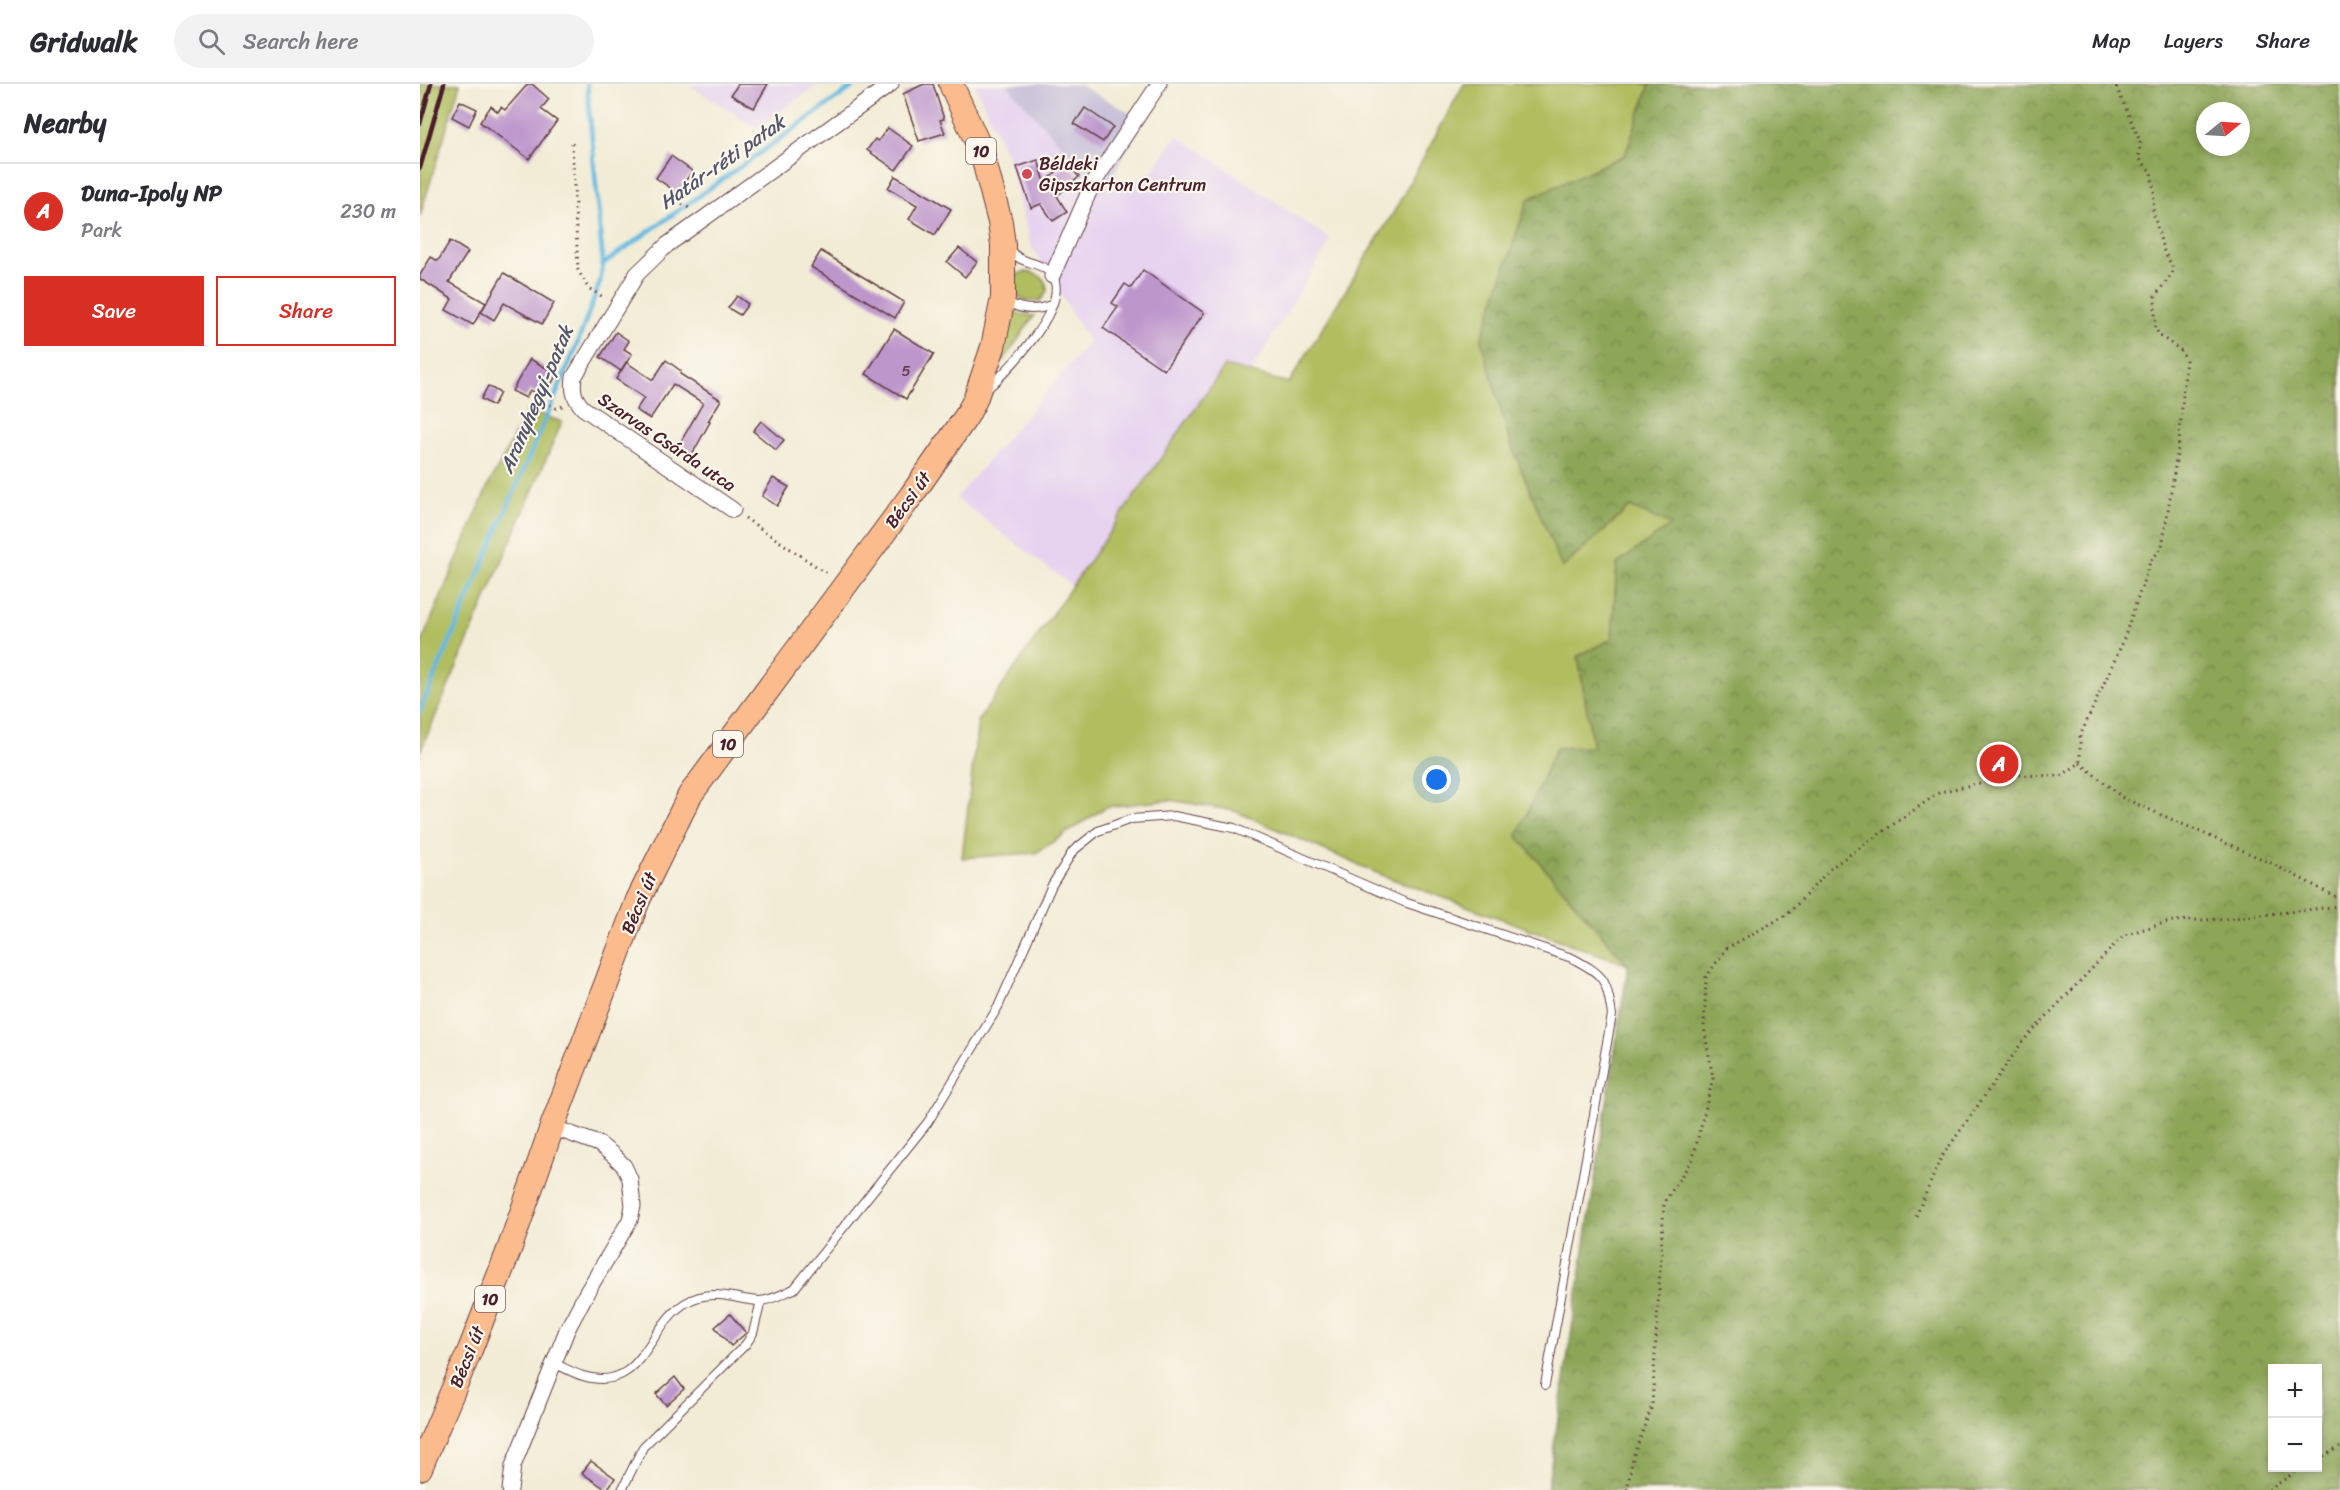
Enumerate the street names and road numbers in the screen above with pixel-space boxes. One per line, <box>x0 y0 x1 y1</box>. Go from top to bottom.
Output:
road number: 10 <box>966 138 996 164</box>
street label: Szarvas Csárda utca <box>591 384 743 500</box>
street label: Bécsi út <box>876 464 940 535</box>
road number: 10 <box>713 731 743 757</box>
street label: Bécsi út <box>612 866 667 939</box>
road number: 10 <box>475 1286 505 1312</box>
street label: Bécsi út <box>440 1320 494 1393</box>

